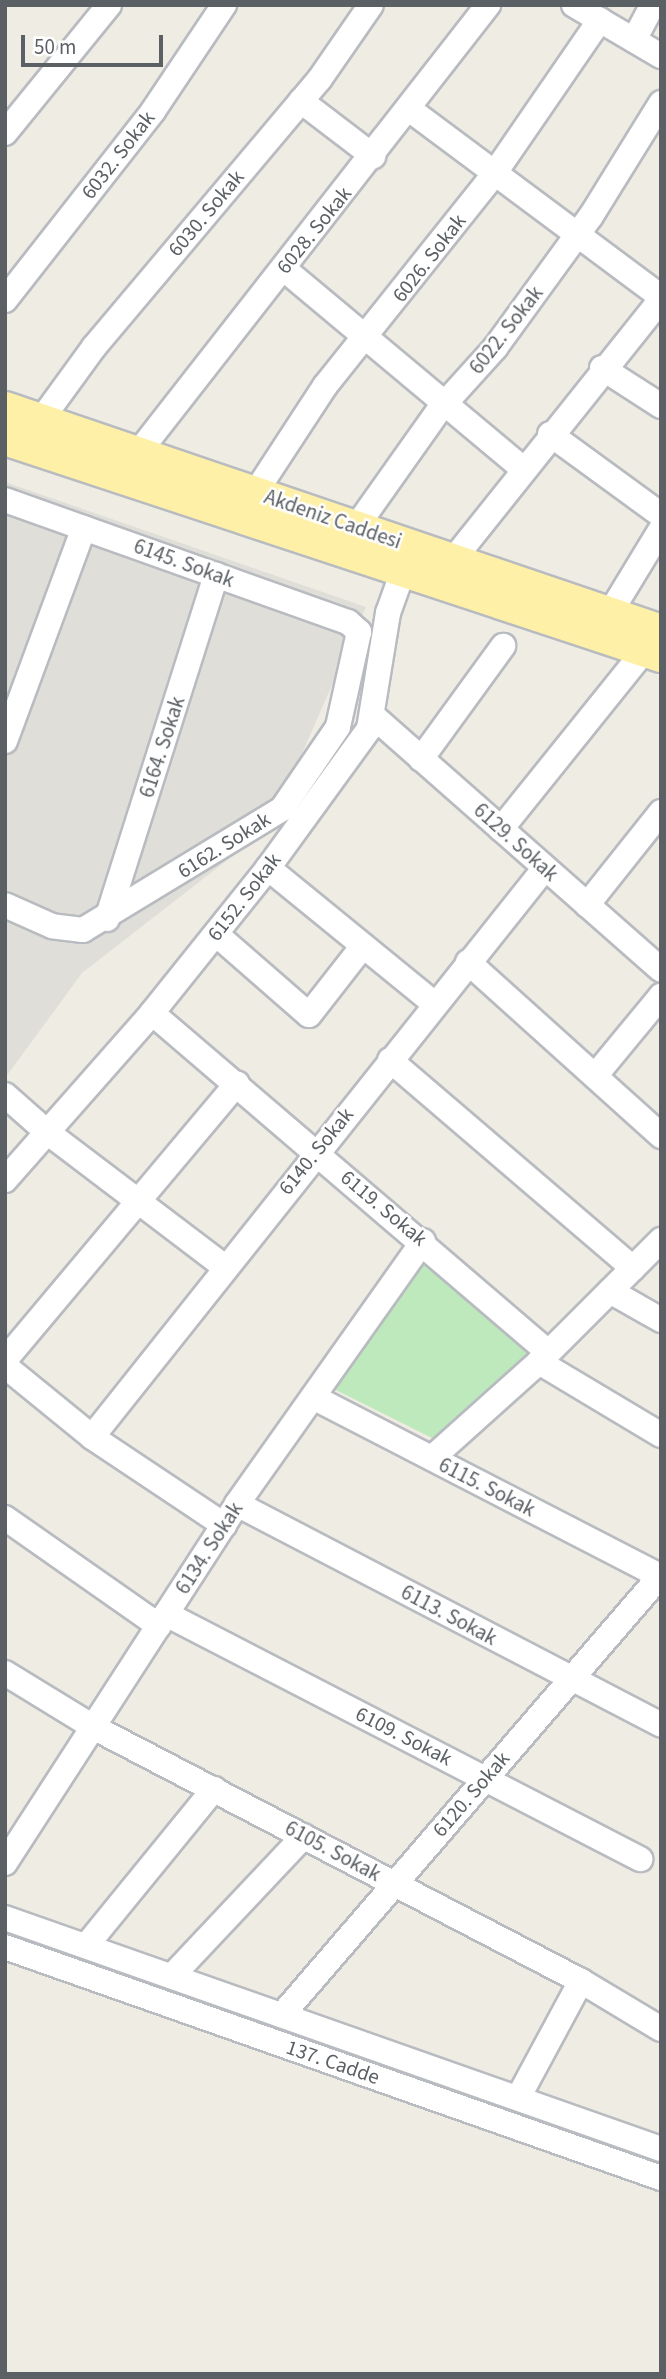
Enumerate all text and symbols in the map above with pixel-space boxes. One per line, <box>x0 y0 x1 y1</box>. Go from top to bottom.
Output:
scale bar <box>24 21 166 65</box>
text: 50 m <box>34 32 76 62</box>
street label: 6032. Sokak <box>76 106 160 204</box>
street label: 6030. Sokak <box>163 165 249 261</box>
street label: 6028. Sokak <box>271 181 357 279</box>
street label: 6026. Sokak <box>387 209 471 307</box>
street label: 6022. Sokak <box>464 281 548 379</box>
street label: Akdeniz Caddesi <box>261 484 405 554</box>
street label: 6145. Sokak <box>130 533 238 593</box>
street label: 6164. Sokak <box>134 693 190 801</box>
street label: 6129. Sokak <box>469 798 563 886</box>
street label: 6162. Sokak <box>173 807 275 883</box>
street label: 6152. Sokak <box>202 848 286 946</box>
street label: 6140. Sokak <box>273 1102 359 1200</box>
street label: 6119. Sokak <box>336 1165 432 1251</box>
street label: 6115. Sokak <box>435 1452 539 1522</box>
street label: 6134. Sokak <box>170 1497 248 1599</box>
street label: 6113. Sokak <box>397 1579 501 1651</box>
street label: 6109. Sokak <box>352 1701 456 1771</box>
street label: 6120. Sokak <box>427 1746 515 1842</box>
street label: 6105. Sokak <box>281 1815 385 1887</box>
street label: 137. Cadde <box>283 2034 383 2090</box>

